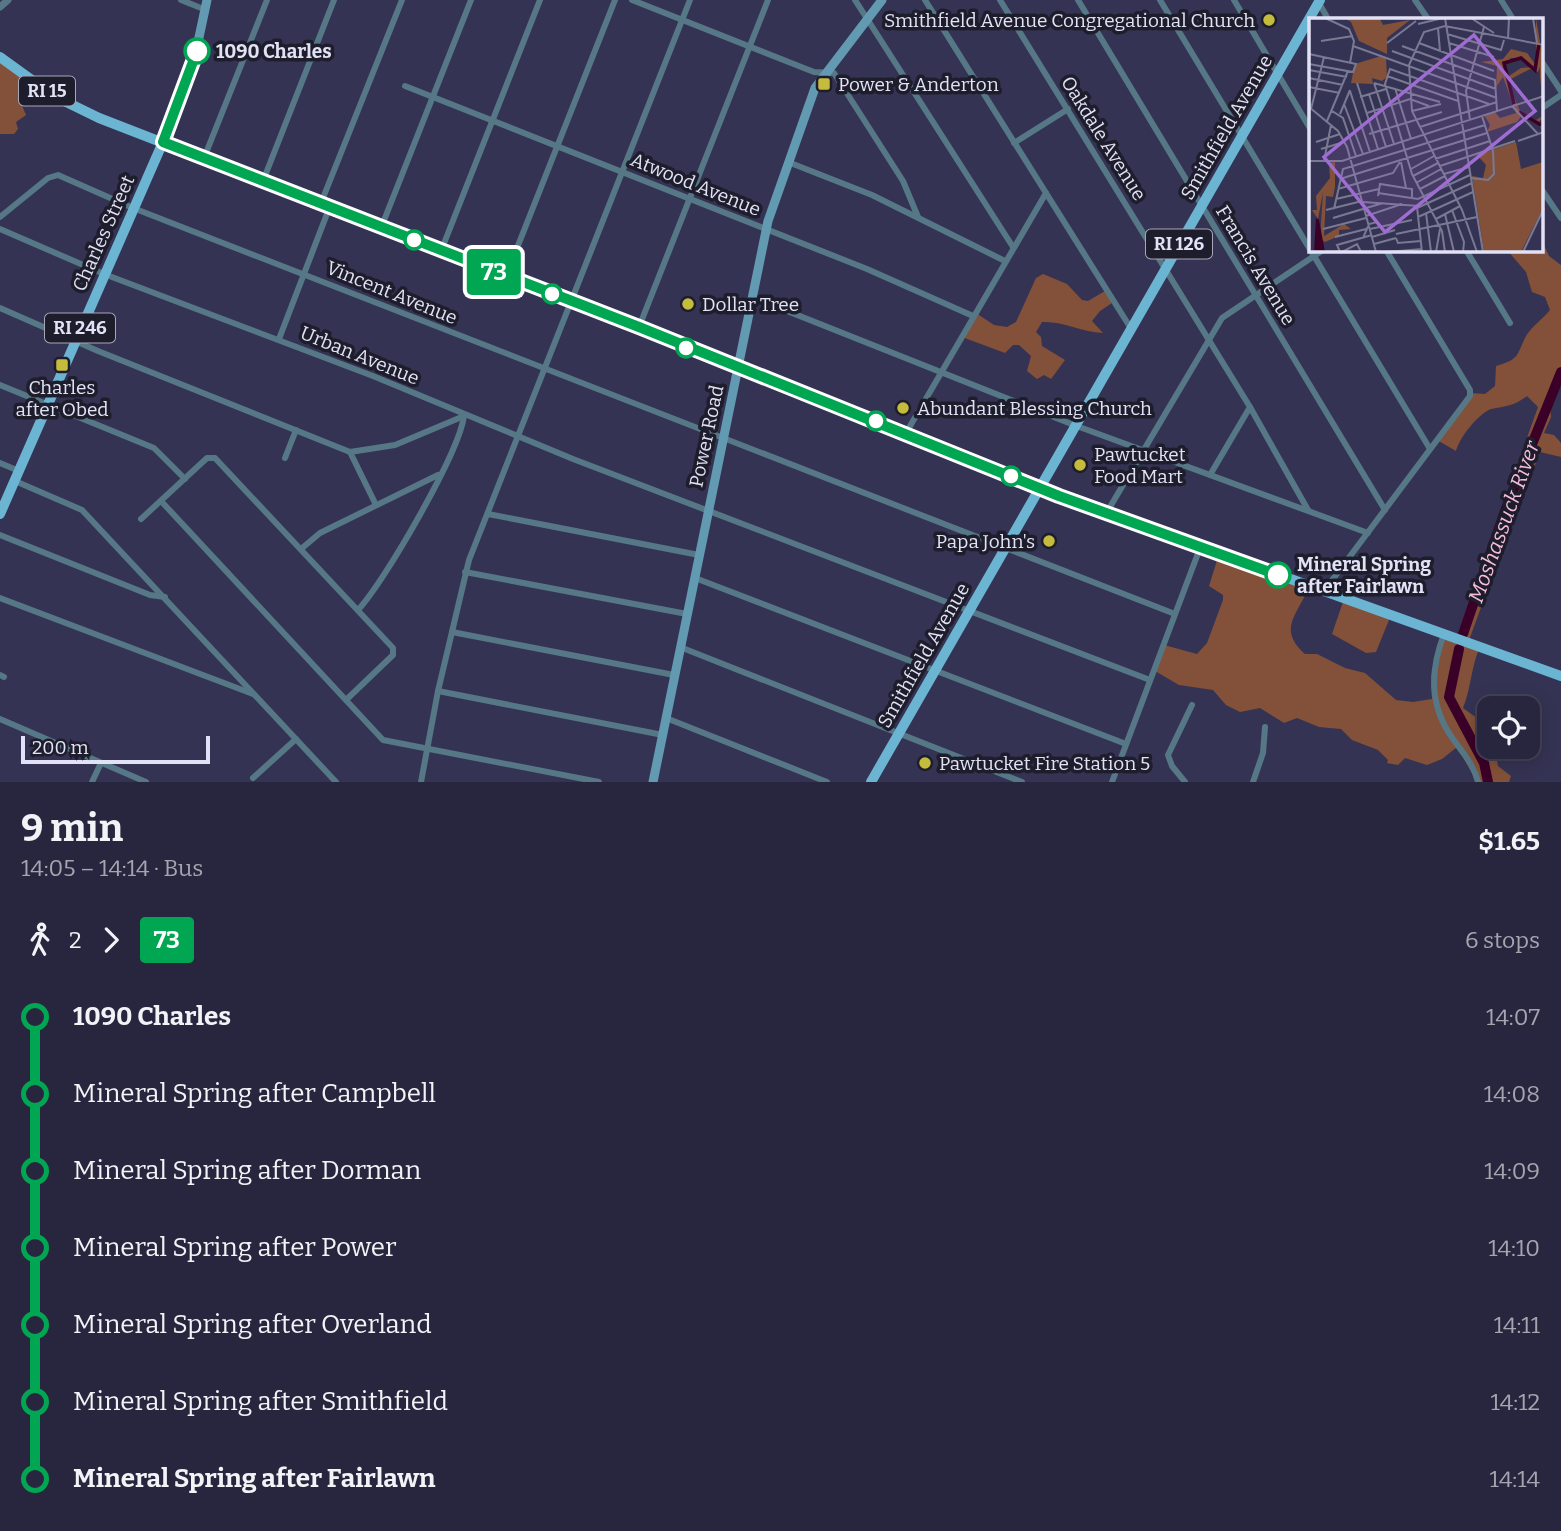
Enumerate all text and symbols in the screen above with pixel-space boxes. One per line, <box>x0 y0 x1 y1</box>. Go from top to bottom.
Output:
place label: Smithfield Avenue Congregational Church <box>884 9 1255 32</box>
marker: Smithfield Avenue Congregational Church <box>1261 12 1277 28</box>
inset map <box>1309 18 1544 252</box>
marker: 1090 Charles <box>184 38 210 64</box>
place label: 1090 Charles <box>216 40 332 63</box>
street label: Smithfield Avenue <box>1176 51 1277 204</box>
street label: Oakdale Avenue <box>1056 72 1151 205</box>
place label: Power & Anderton <box>838 73 999 96</box>
road number: RI 15 <box>19 76 75 106</box>
marker: Power & Anderton <box>816 76 832 92</box>
street label: Atwood Avenue <box>627 148 764 221</box>
street label: Charles Street <box>68 172 139 295</box>
street label: Francis Avenue <box>1211 201 1300 329</box>
unlabelled marker <box>404 230 424 250</box>
road number: RI 126 <box>1146 230 1212 258</box>
line badge: 73 <box>462 249 526 295</box>
street label: Vincent Avenue <box>323 256 461 329</box>
text: 73 <box>481 258 507 286</box>
unlabelled marker <box>542 284 562 304</box>
place label: Dollar Tree <box>702 293 799 316</box>
marker: Dollar Tree <box>680 296 696 312</box>
road number: RI 246 <box>45 314 115 342</box>
street label: Urban Avenue <box>297 321 423 390</box>
unlabelled marker <box>676 338 696 358</box>
marker: Charles after Obed <box>54 357 70 373</box>
place label: Charles after Obed <box>15 376 109 421</box>
street label: Power Road <box>684 383 729 489</box>
place label: Abundant Blessing Church <box>917 397 1152 420</box>
marker: Abundant Blessing Church <box>895 400 911 416</box>
unlabelled marker <box>866 411 886 431</box>
water label: Moshassuck River <box>1463 436 1546 606</box>
place label: Pawtucket Food Mart <box>1094 443 1186 488</box>
marker: Pawtucket Food Mart <box>1072 457 1088 473</box>
unlabelled marker <box>1001 466 1021 486</box>
place label: Papa John's <box>936 530 1035 553</box>
marker: Papa John's <box>1041 533 1057 549</box>
place label: Mineral Spring after Fairlawn <box>1297 553 1431 598</box>
marker: Mineral Spring after Fairlawn <box>1265 562 1291 588</box>
street label: Smithfield Avenue <box>873 579 974 732</box>
map controls <box>1477 696 1540 759</box>
button: locate <box>1477 696 1540 759</box>
scale bar <box>21 733 210 765</box>
text: 200 m <box>32 736 89 759</box>
place label: Pawtucket Fire Station 5 <box>939 752 1150 775</box>
marker: Pawtucket Fire Station 5 <box>917 755 933 771</box>
text: 9 min <box>21 805 123 851</box>
text: $1.65 <box>1478 826 1540 857</box>
text: 14:05 – 14:14 · Bus <box>21 854 203 882</box>
icon: walk <box>21 921 59 959</box>
icon: forward <box>92 921 130 959</box>
text: 2 <box>69 926 82 954</box>
text: 73 <box>154 926 180 954</box>
text: 6 stops <box>1465 926 1540 954</box>
text: 1090 Charles <box>73 1001 231 1032</box>
text: 14:07 <box>1486 1003 1540 1031</box>
text: Mineral Spring after Campbell <box>73 1078 436 1109</box>
text: 14:08 <box>1484 1080 1540 1108</box>
text: Mineral Spring after Dorman <box>73 1155 421 1186</box>
text: 14:09 <box>1484 1157 1540 1185</box>
text: Mineral Spring after Power <box>73 1232 397 1263</box>
text: 14:10 <box>1488 1234 1540 1262</box>
text: Mineral Spring after Overland <box>73 1309 432 1340</box>
text: 14:11 <box>1494 1311 1540 1339</box>
text: Mineral Spring after Smithfield <box>73 1386 448 1417</box>
text: 14:12 <box>1491 1388 1540 1416</box>
text: Mineral Spring after Fairlawn <box>73 1463 436 1494</box>
text: 14:14 <box>1490 1465 1540 1493</box>

